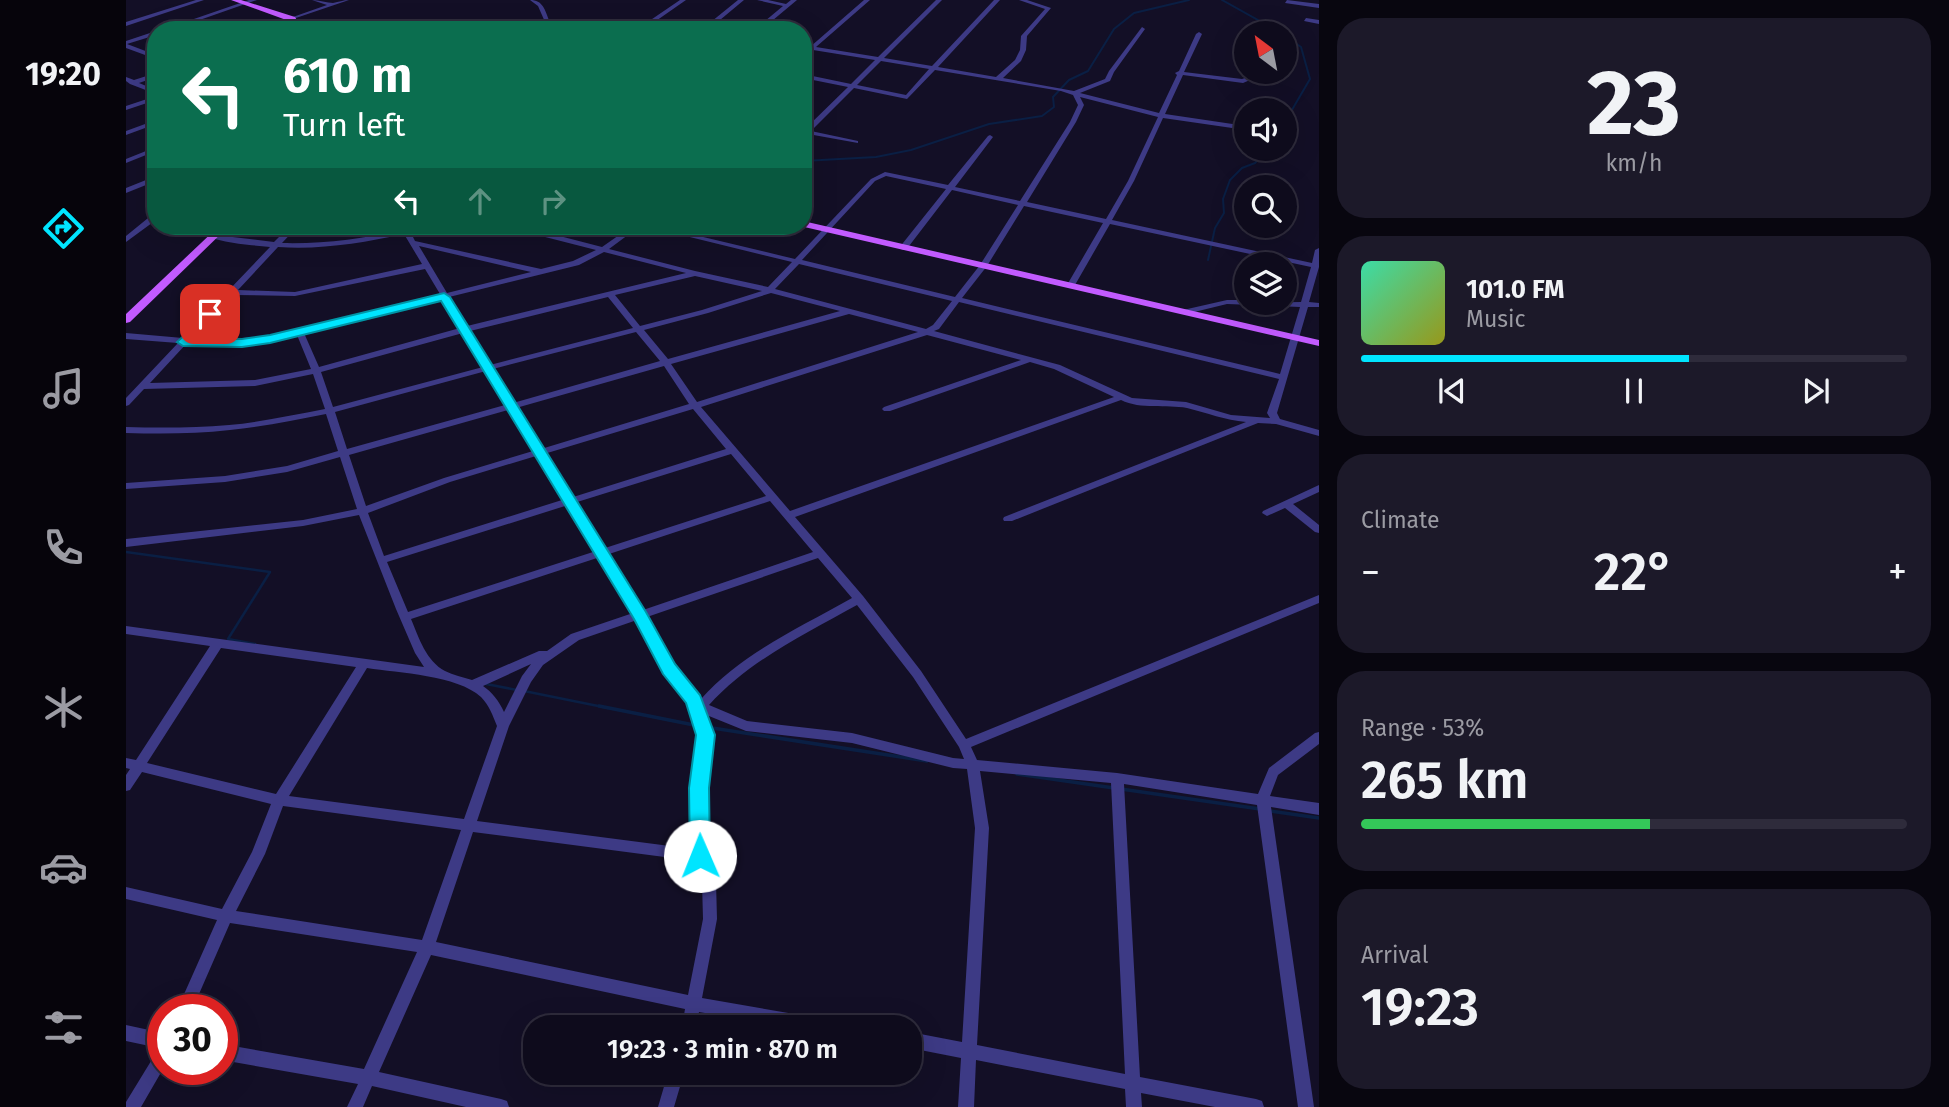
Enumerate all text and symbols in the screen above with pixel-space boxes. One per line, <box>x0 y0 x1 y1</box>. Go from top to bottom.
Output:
north arrow <box>1234 21 1297 84</box>
map controls <box>1234 21 1297 315</box>
text: 610 m <box>283 46 412 105</box>
icon: left <box>168 49 259 140</box>
text: 23 <box>1587 49 1681 158</box>
text: 19:20 <box>25 55 101 93</box>
button: sound <box>1234 98 1297 161</box>
text: Turn left <box>283 106 405 144</box>
text: km/h <box>1606 149 1662 177</box>
button: search <box>1234 175 1297 238</box>
icon: left <box>388 182 426 220</box>
icon: ahead <box>461 182 499 220</box>
icon: right <box>534 182 572 220</box>
icon: directions <box>39 204 88 253</box>
button: layers <box>1234 252 1297 315</box>
text: 101.0 FM <box>1466 274 1564 305</box>
pin <box>180 284 240 344</box>
icon: arrive <box>191 295 229 333</box>
text: Music <box>1466 305 1526 333</box>
icon: music <box>39 364 88 413</box>
icon: previous <box>1433 372 1471 410</box>
icon: pause <box>1615 372 1653 410</box>
icon: next <box>1797 372 1835 410</box>
text: Climate <box>1361 506 1440 534</box>
icon: phone <box>39 523 88 572</box>
text: 22° <box>1594 541 1674 604</box>
text: − <box>1361 549 1380 595</box>
text: + <box>1888 549 1907 595</box>
icon: climate <box>39 683 88 732</box>
text: Range · 53% <box>1361 714 1484 742</box>
text: 265 km <box>1361 749 1529 812</box>
position arrow <box>663 819 737 893</box>
icon: car <box>39 843 88 892</box>
text: Arrival <box>1361 941 1428 969</box>
text: 19:23 <box>1361 976 1479 1039</box>
speed limit sign: 30 <box>147 994 238 1085</box>
icon: filters <box>39 1003 88 1052</box>
text: 19:23 · 3 min · 870 m <box>607 1034 838 1065</box>

